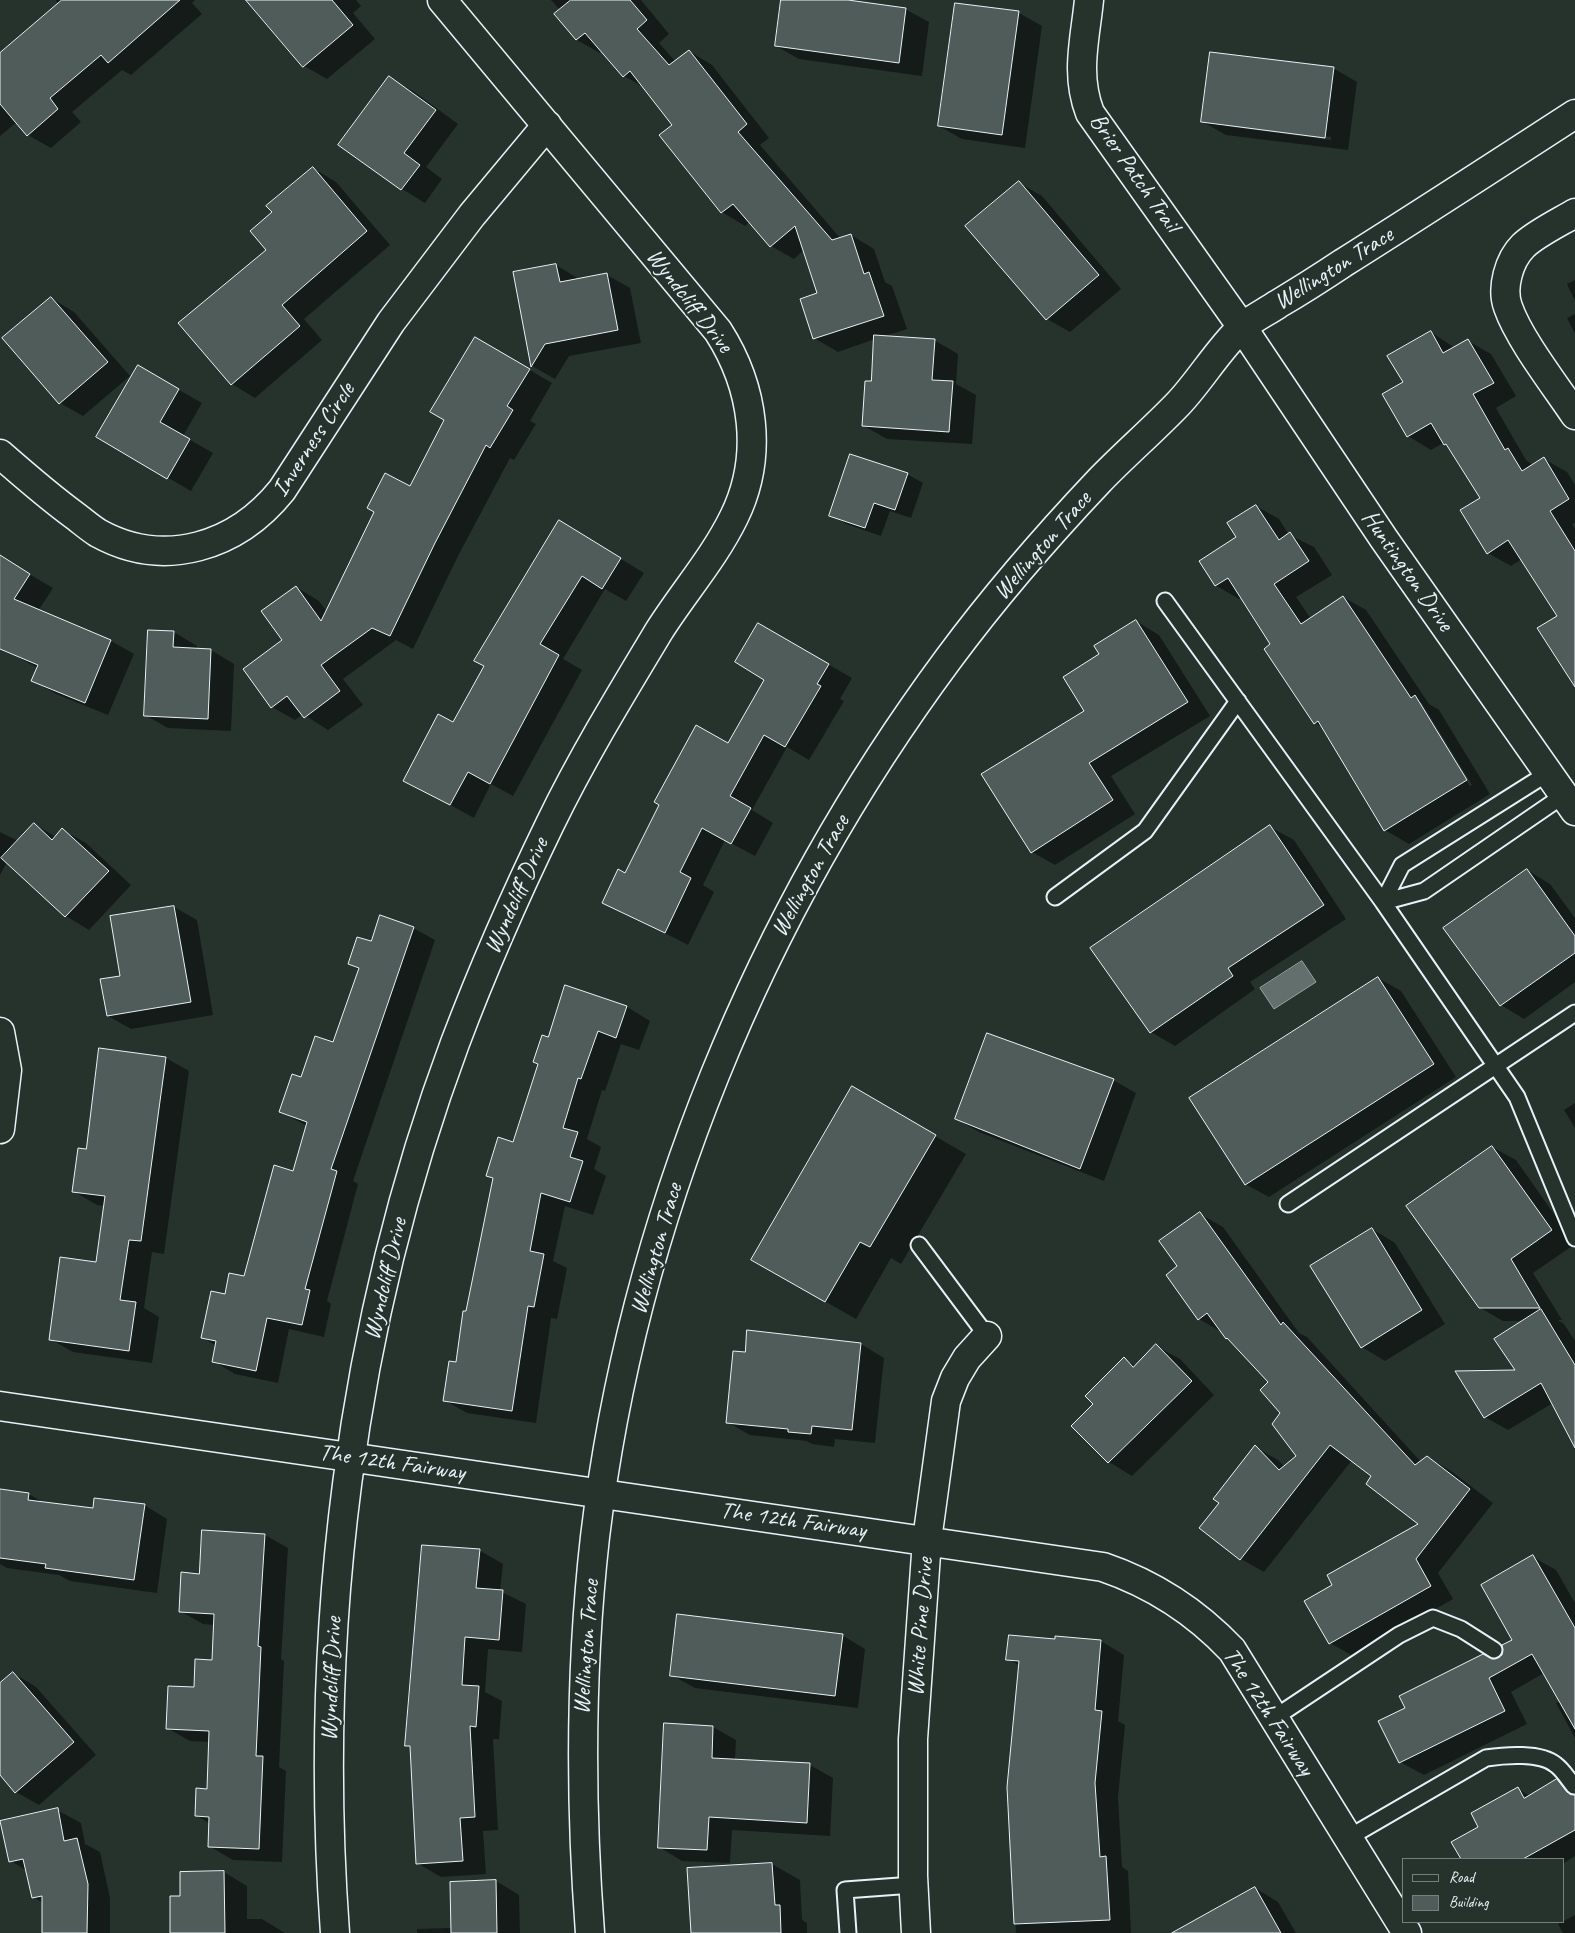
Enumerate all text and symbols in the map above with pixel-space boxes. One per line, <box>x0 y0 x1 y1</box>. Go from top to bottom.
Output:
street label: Brier Patch Trail <box>1083 108 1185 238</box>
street label: Wellington Trace <box>1269 221 1399 317</box>
street label: Wyndcliff Drive <box>639 243 739 359</box>
street label: Inverness Circle <box>267 378 361 502</box>
street label: Wellington Trace <box>988 486 1098 606</box>
street label: Huntington Drive <box>1355 505 1459 637</box>
street label: Wellington Trace <box>766 810 856 942</box>
street label: Wyndcliff Drive <box>479 833 555 959</box>
street label: Wellington Trace <box>625 1180 689 1318</box>
street label: Wyndcliff Drive <box>358 1215 414 1343</box>
street label: The 12th Fairway <box>317 1439 467 1487</box>
street label: The 12th Fairway <box>718 1497 868 1545</box>
street label: White Pine Drive <box>902 1557 940 1697</box>
street label: Wellington Trace <box>568 1579 606 1715</box>
street label: Wyndcliff Drive <box>315 1616 349 1742</box>
street label: The 12th Fairway <box>1216 1643 1320 1781</box>
legend <box>1402 1858 1565 1923</box>
text: Road <box>1449 1868 1474 1887</box>
text: Building <box>1449 1893 1488 1912</box>

